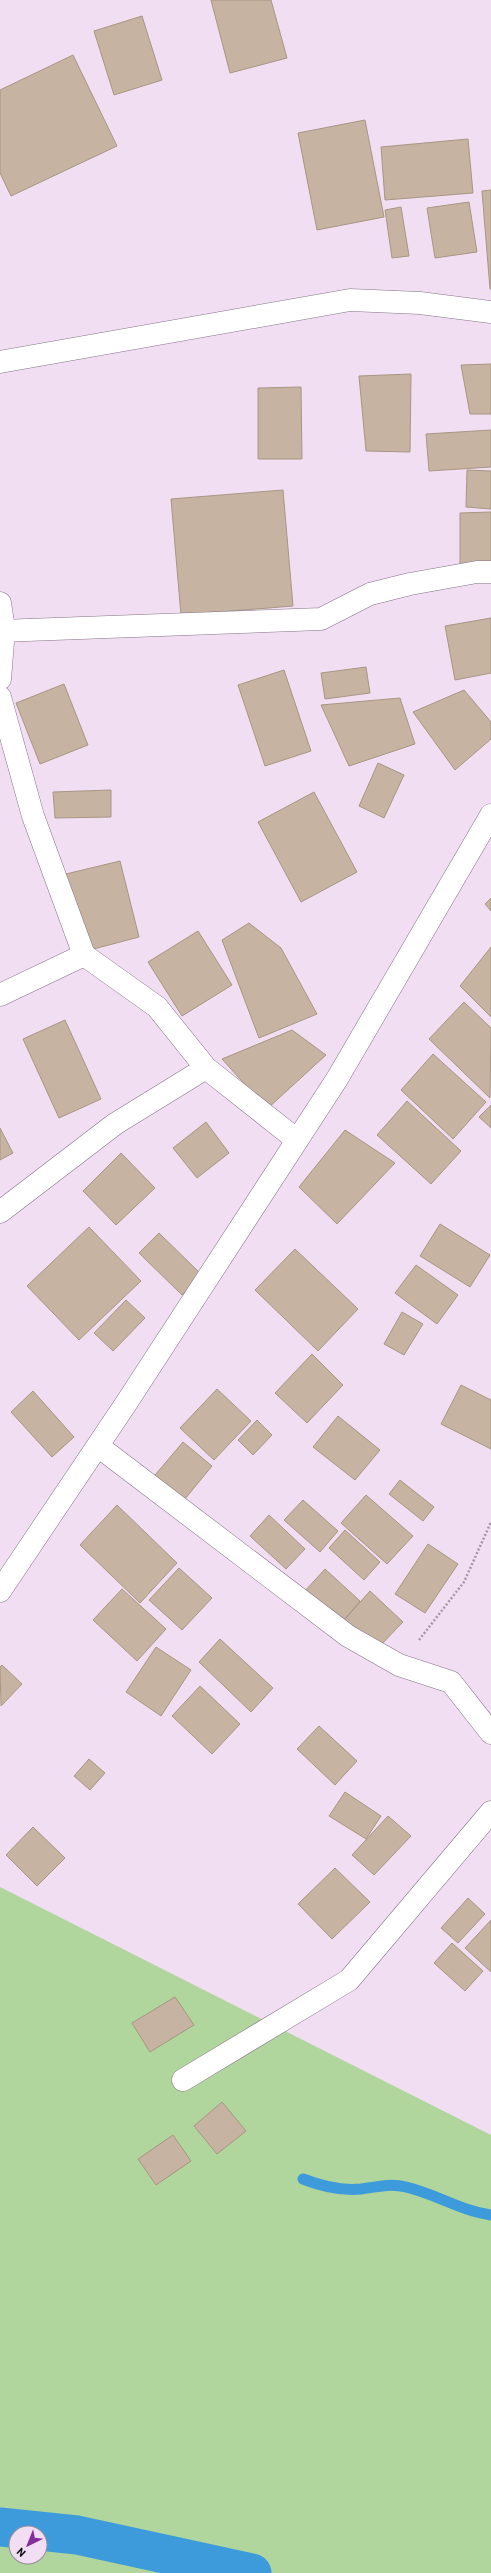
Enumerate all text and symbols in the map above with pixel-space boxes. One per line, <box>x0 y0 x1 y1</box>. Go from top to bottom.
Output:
north arrow <box>8 2525 48 2565</box>
text: N <box>14 2545 28 2560</box>

